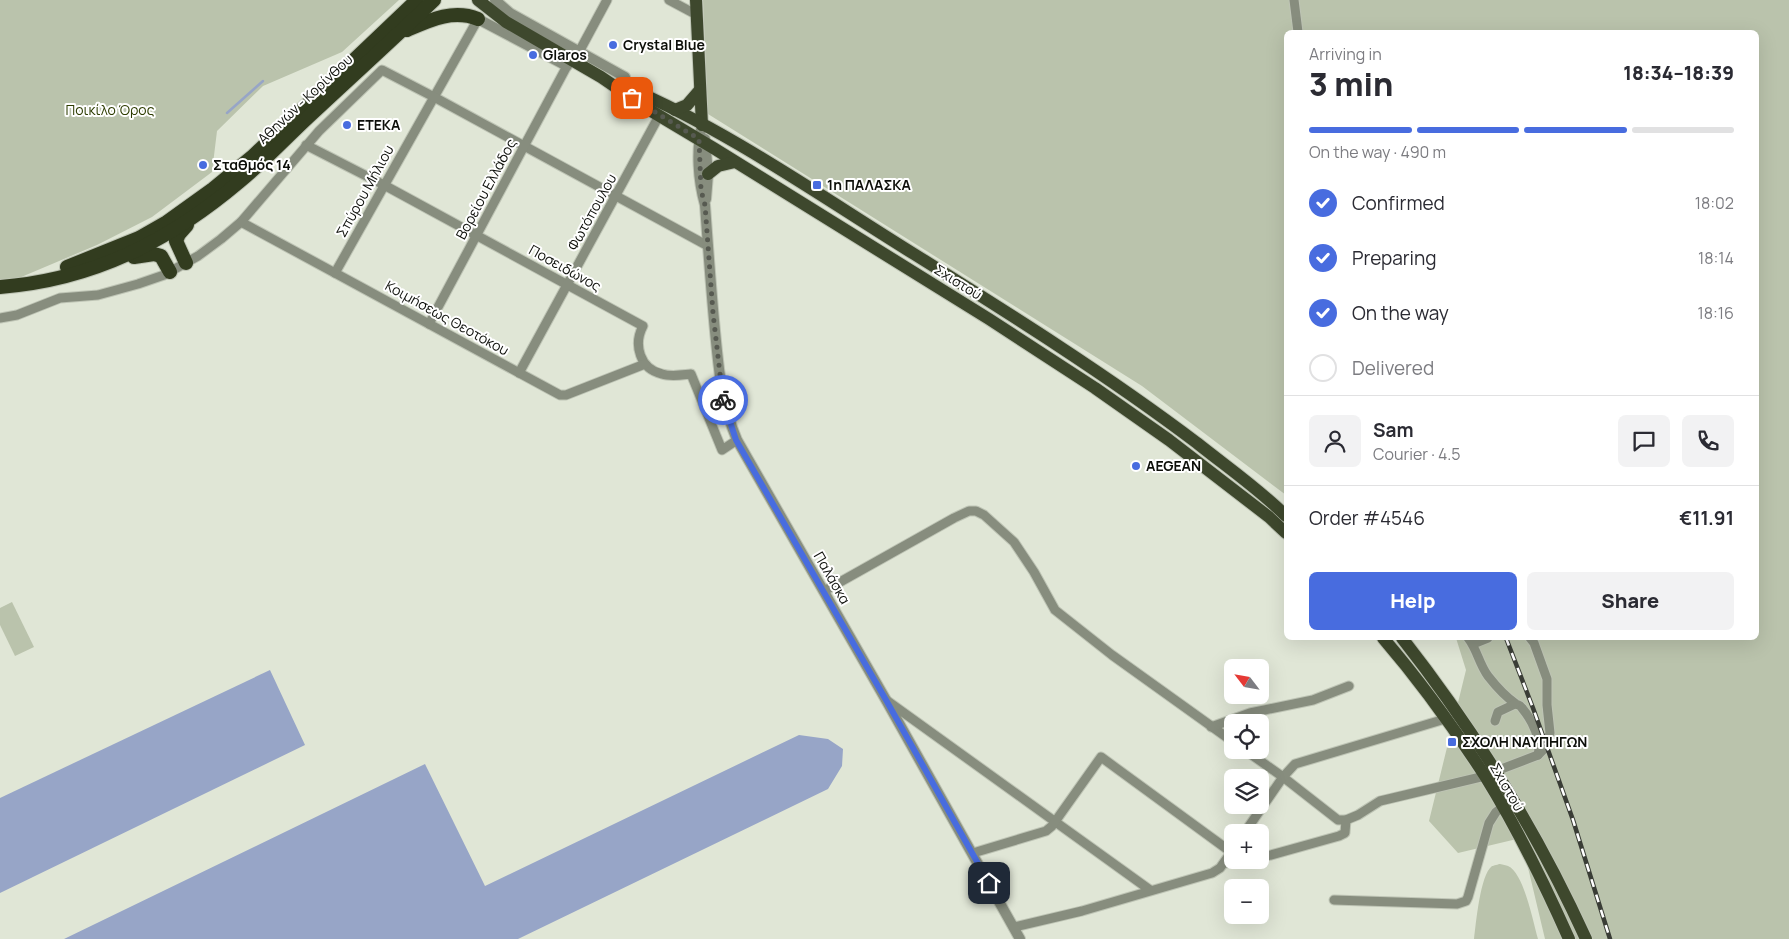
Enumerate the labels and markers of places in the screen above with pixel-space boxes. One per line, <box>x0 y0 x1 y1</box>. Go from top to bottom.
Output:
place label: Crystal Blue <box>623 35 705 54</box>
marker: Crystal Blue <box>607 39 619 51</box>
place label: Glaros <box>543 45 587 64</box>
marker: Glaros <box>527 49 539 61</box>
pin <box>611 77 653 119</box>
place label: ETEKA <box>357 115 401 134</box>
marker: ETEKA <box>341 119 353 131</box>
place label: Σταθμός 14 <box>213 155 291 174</box>
marker: Σταθμός 14 <box>197 159 209 171</box>
place label: 1η ΠΑΛΑΣΚΑ <box>827 175 911 194</box>
marker: 1η ΠΑΛΑΣΚΑ <box>811 179 823 191</box>
place label: AEGEAN <box>1146 456 1201 475</box>
marker: AEGEAN <box>1130 460 1142 472</box>
place label: ΣΧΟΛΗ ΝΑΥΠΗΓΩΝ <box>1462 732 1587 751</box>
marker: ΣΧΟΛΗ ΝΑΥΠΗΓΩΝ <box>1446 736 1458 748</box>
pin <box>968 862 1010 904</box>

